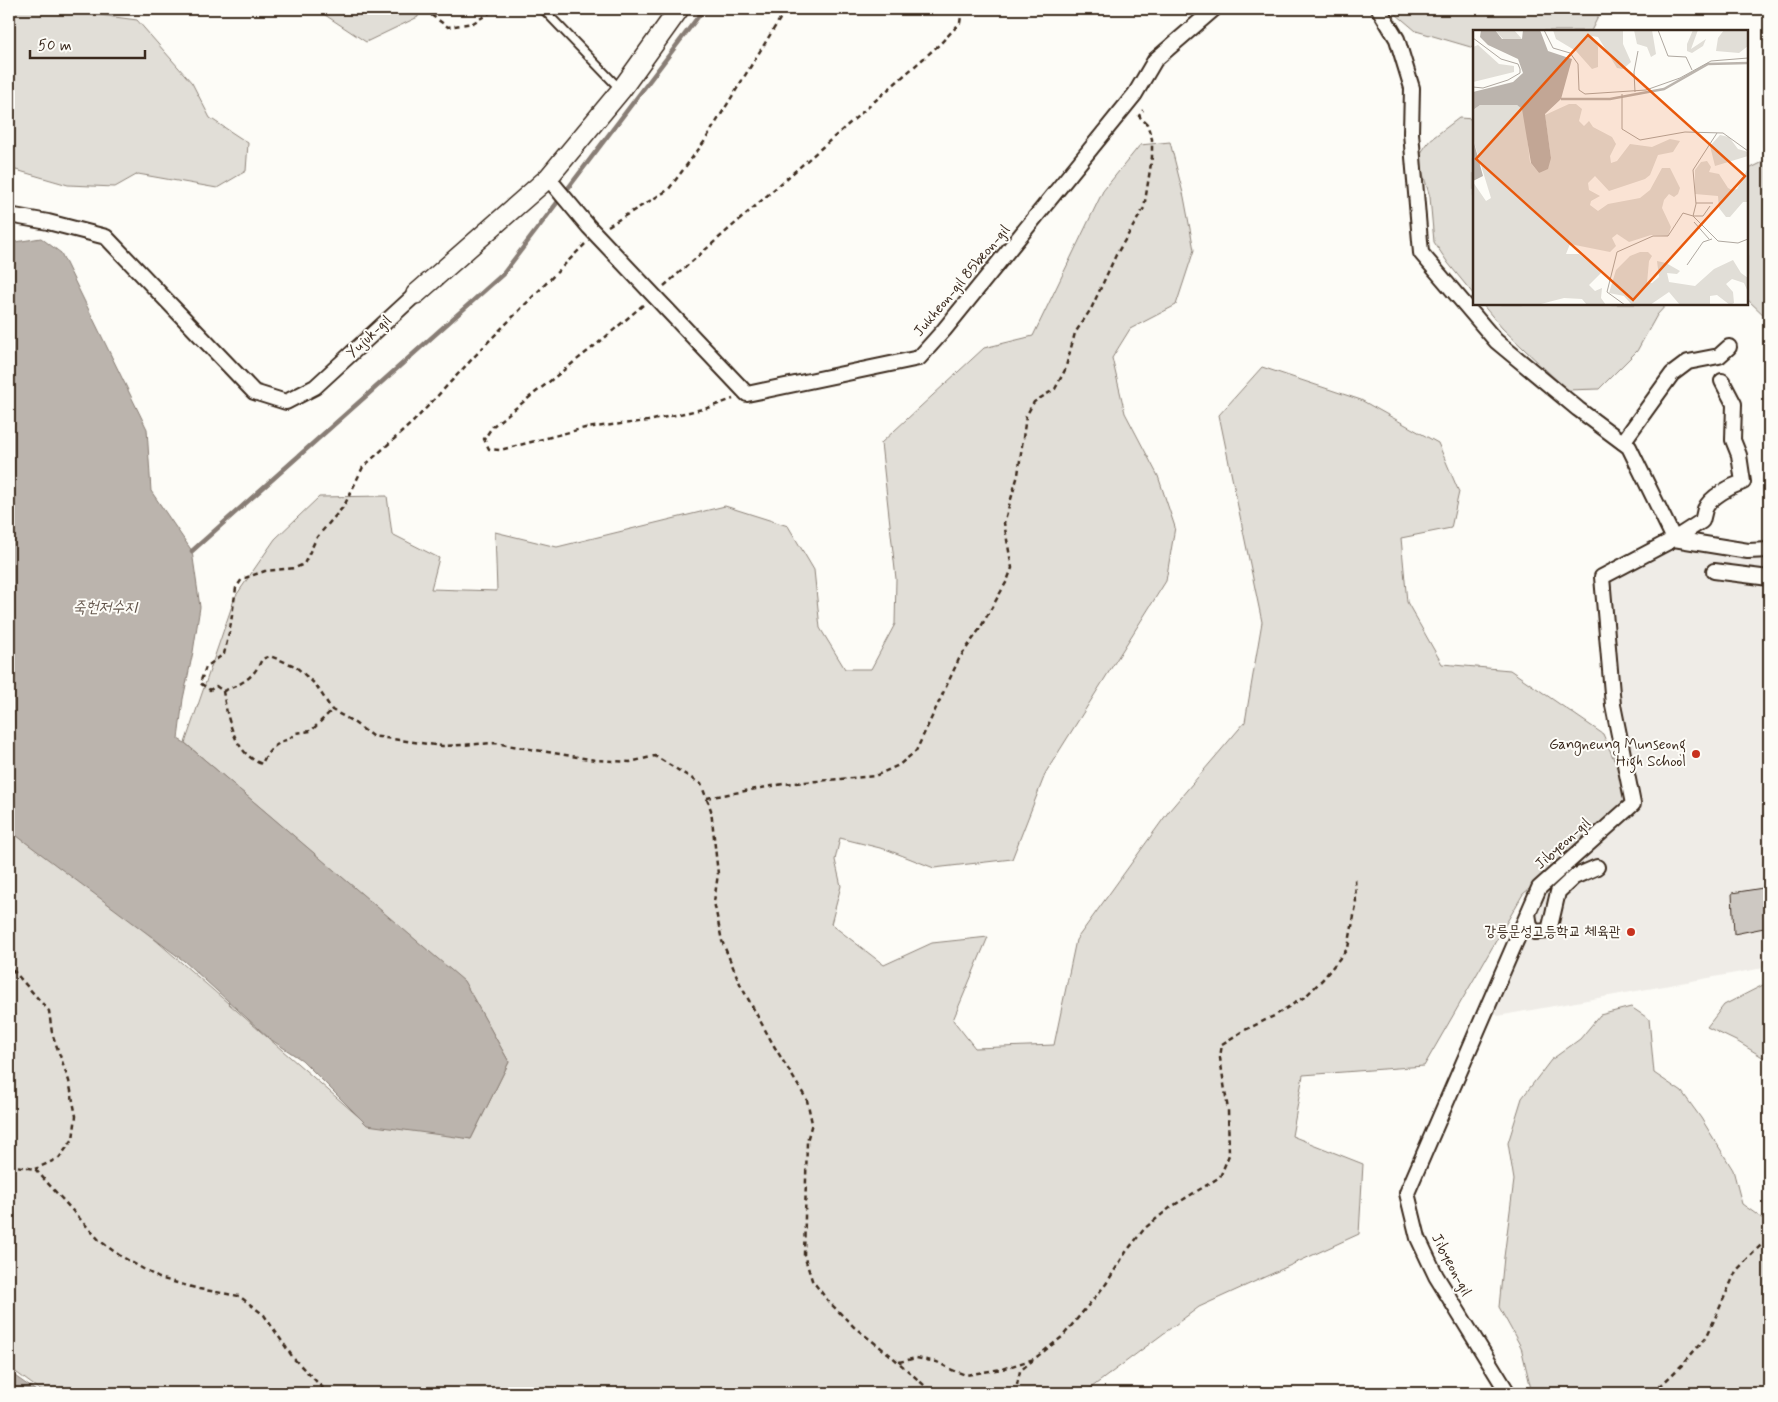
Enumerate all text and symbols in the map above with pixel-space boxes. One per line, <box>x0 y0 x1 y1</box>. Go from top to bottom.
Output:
scale bar <box>30 28 145 60</box>
inset map <box>1473 30 1748 305</box>
text: 50 m <box>38 36 72 56</box>
street label: Jukheon-gil 85beon-gil <box>909 221 1015 341</box>
street label: Yujuk-gil <box>342 311 396 363</box>
water label: 죽헌저수지 <box>73 597 139 618</box>
place label: Gangneung Munseong High School <box>1549 735 1686 773</box>
marker: Gangneung Munseong High School <box>1690 748 1702 760</box>
street label: Jibyeon-gil <box>1531 813 1595 874</box>
place label: 강릉문성고등학교 체육관 <box>1484 922 1621 942</box>
marker: 강릉문성고등학교 체육관 <box>1625 926 1637 938</box>
street label: Jibyeon-gil <box>1426 1230 1476 1300</box>

